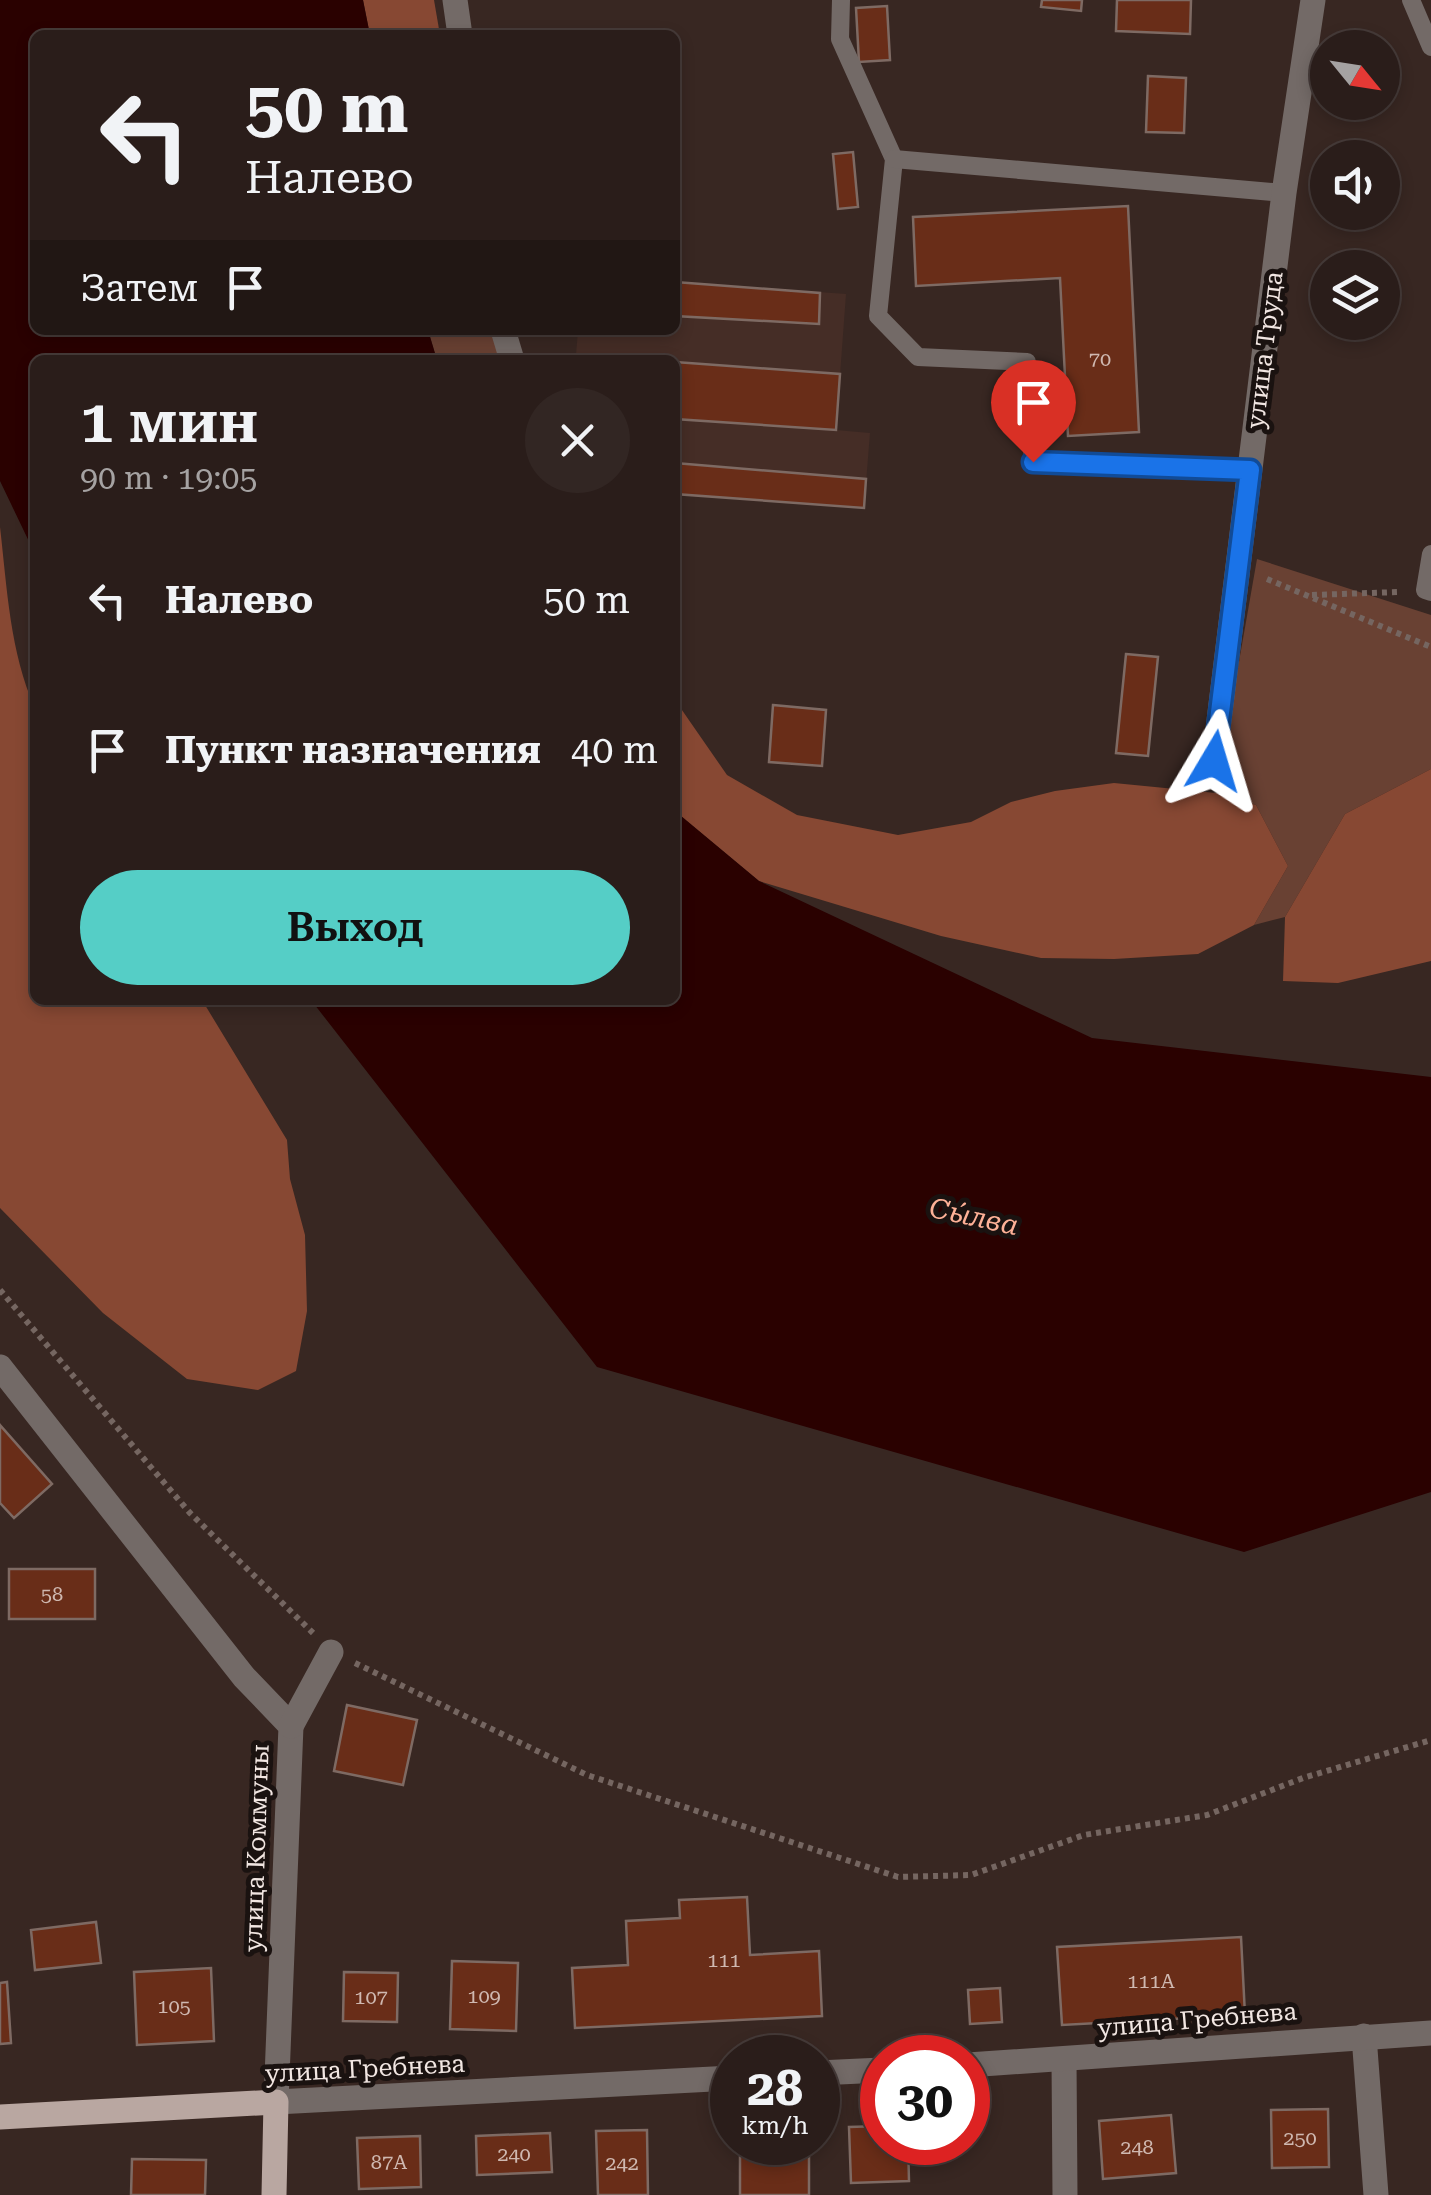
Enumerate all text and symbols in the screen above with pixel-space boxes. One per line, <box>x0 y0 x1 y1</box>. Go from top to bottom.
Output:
north arrow <box>1310 30 1400 120</box>
map controls <box>1310 30 1400 340</box>
text: 50 m <box>245 67 409 149</box>
icon: left <box>80 70 210 200</box>
button: sound <box>1310 140 1400 230</box>
text: Налево <box>245 151 414 204</box>
button: layers <box>1310 250 1400 340</box>
icon: arrive <box>218 260 273 315</box>
text: Затем <box>80 266 198 310</box>
street label: улица Труда <box>1240 269 1289 431</box>
house number: 70 <box>1089 347 1111 371</box>
pin <box>991 360 1076 463</box>
icon: arrive <box>1006 375 1061 430</box>
text: 1 мин <box>80 386 258 457</box>
button: close <box>525 388 630 493</box>
text: 90 m · 19:05 <box>80 459 257 497</box>
icon: left <box>80 573 135 628</box>
text: Налево <box>165 578 313 622</box>
text: 50 m <box>543 578 630 622</box>
position arrow <box>1162 709 1266 813</box>
icon: arrive <box>80 723 135 778</box>
text: Пункт назначения <box>165 728 541 772</box>
text: 40 m <box>571 728 658 772</box>
button: Выход <box>80 870 630 985</box>
water label: Сы́лва <box>926 1191 1021 1242</box>
house number: 58 <box>41 1582 63 1606</box>
street label: улица Коммуны <box>238 1744 275 1952</box>
house number: 111 <box>707 1948 741 1972</box>
house number: 111А <box>1127 1969 1175 1993</box>
house number: 109 <box>467 1984 501 2008</box>
house number: 107 <box>354 1985 388 2009</box>
house number: 105 <box>157 1994 191 2018</box>
street label: улица Гребнева <box>1096 1996 1298 2043</box>
speed limit sign: 30 <box>860 2035 990 2165</box>
street label: улица Гребнева <box>264 2049 466 2088</box>
text: 28 <box>747 2059 803 2117</box>
text: km/h <box>742 2111 808 2140</box>
house number: 250 <box>1283 2126 1317 2150</box>
house number: 248 <box>1120 2135 1154 2159</box>
house number: 240 <box>497 2142 531 2166</box>
house number: 87А <box>371 2150 407 2174</box>
house number: 242 <box>605 2151 639 2175</box>

